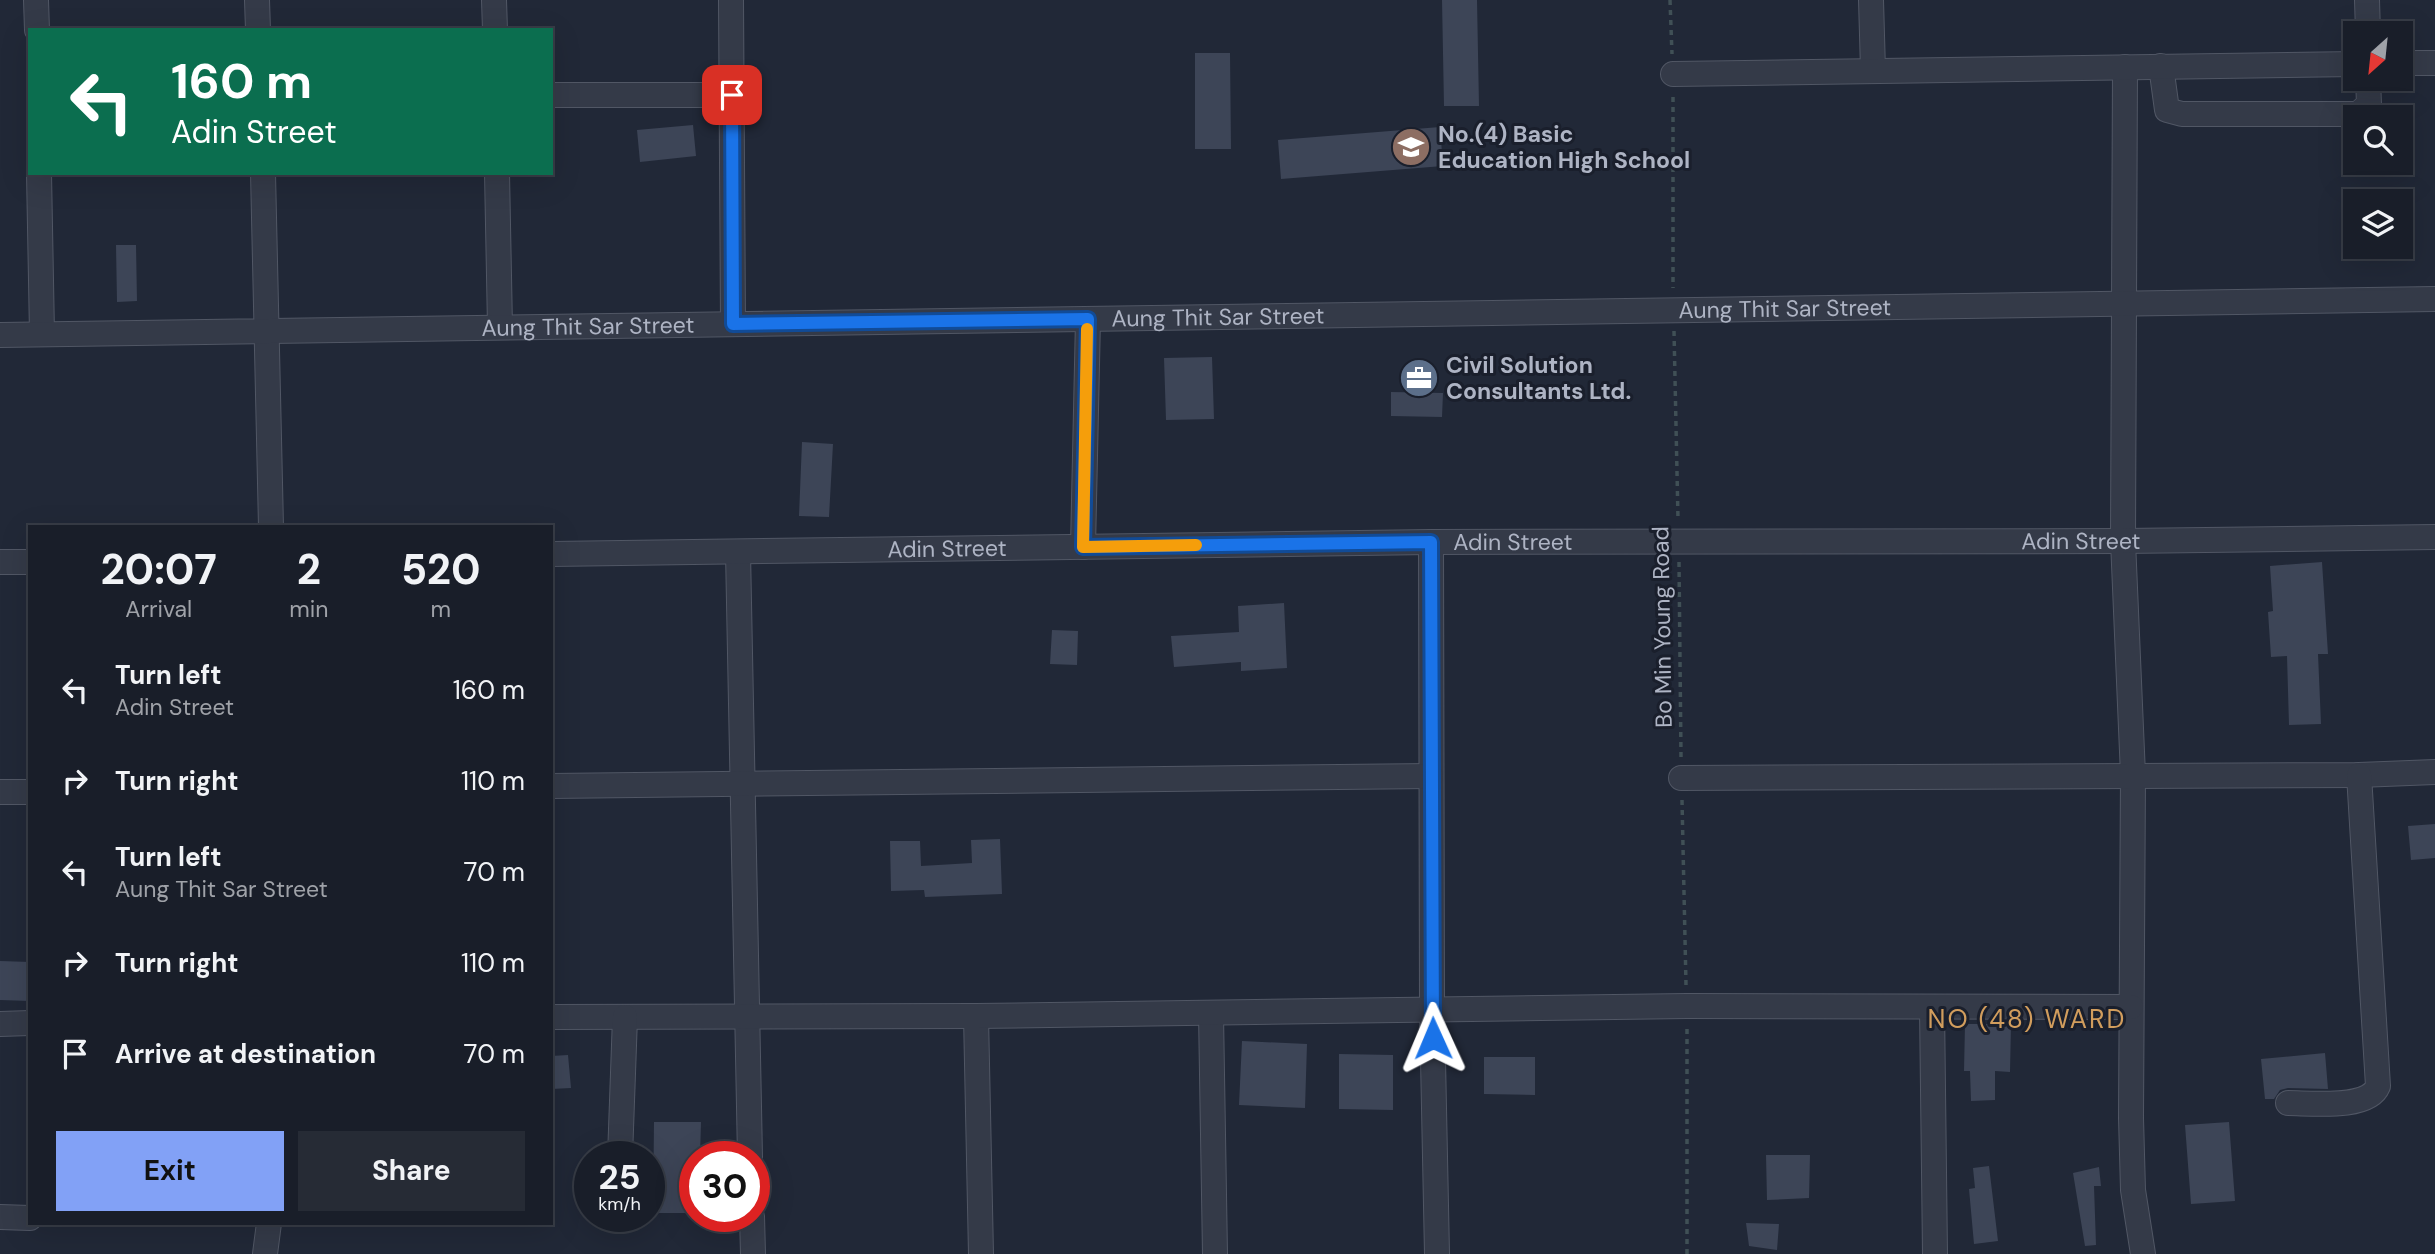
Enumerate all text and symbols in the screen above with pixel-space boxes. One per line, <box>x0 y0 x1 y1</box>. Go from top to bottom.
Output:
north arrow <box>2343 21 2413 91</box>
map controls <box>2343 21 2413 259</box>
text: 160 m <box>171 49 312 113</box>
icon: left <box>56 56 147 147</box>
pin <box>702 65 762 125</box>
icon: arrive <box>713 76 751 114</box>
button: search <box>2343 105 2413 175</box>
text: Adin Street <box>171 111 337 153</box>
place label: No.(4) Basic Education High School <box>1438 119 1690 175</box>
school or university icon: No.(4) Basic Education High School <box>1390 126 1432 168</box>
button: layers <box>2343 189 2413 259</box>
street label: Aung Thit Sar Street <box>1678 292 1891 325</box>
street label: Aung Thit Sar Street <box>1111 300 1325 334</box>
street label: Aung Thit Sar Street <box>481 310 695 343</box>
place label: Civil Solution Consultants Ltd. <box>1446 350 1631 406</box>
office icon: Civil Solution Consultants Ltd. <box>1398 357 1440 399</box>
street label: Bo Min Young Road <box>1645 526 1679 728</box>
street label: Adin Street <box>2021 526 2141 556</box>
street label: Adin Street <box>1453 527 1573 557</box>
street label: Adin Street <box>887 533 1007 564</box>
text: 20:07 <box>101 542 217 597</box>
text: 2 <box>297 542 321 597</box>
text: 520 <box>401 542 480 597</box>
text: Arrival <box>125 594 192 624</box>
text: min <box>289 594 328 624</box>
text: m <box>430 594 451 624</box>
text: Turn left <box>115 658 222 692</box>
icon: left <box>56 671 94 709</box>
text: 160 m <box>453 673 525 707</box>
text: Adin Street <box>115 692 234 722</box>
icon: right <box>56 762 94 800</box>
text: Turn right <box>115 764 239 798</box>
text: 110 m <box>461 764 525 798</box>
text: Turn left <box>115 840 222 874</box>
icon: left <box>56 853 94 891</box>
text: 70 m <box>464 855 525 889</box>
text: Aung Thit Sar Street <box>115 874 328 904</box>
icon: right <box>56 944 94 982</box>
text: Turn right <box>115 946 239 980</box>
text: 110 m <box>461 946 525 980</box>
position arrow <box>1396 1001 1470 1075</box>
district label: NO (48) WARD <box>1928 1002 2126 1036</box>
icon: arrive <box>56 1035 94 1073</box>
text: Arrive at destination <box>115 1037 376 1071</box>
text: 70 m <box>464 1037 525 1071</box>
button: Exit <box>56 1131 284 1211</box>
button: Share <box>298 1131 525 1211</box>
speed limit sign: 30 <box>679 1141 770 1232</box>
text: 25 <box>599 1154 640 1200</box>
text: km/h <box>598 1192 641 1216</box>

